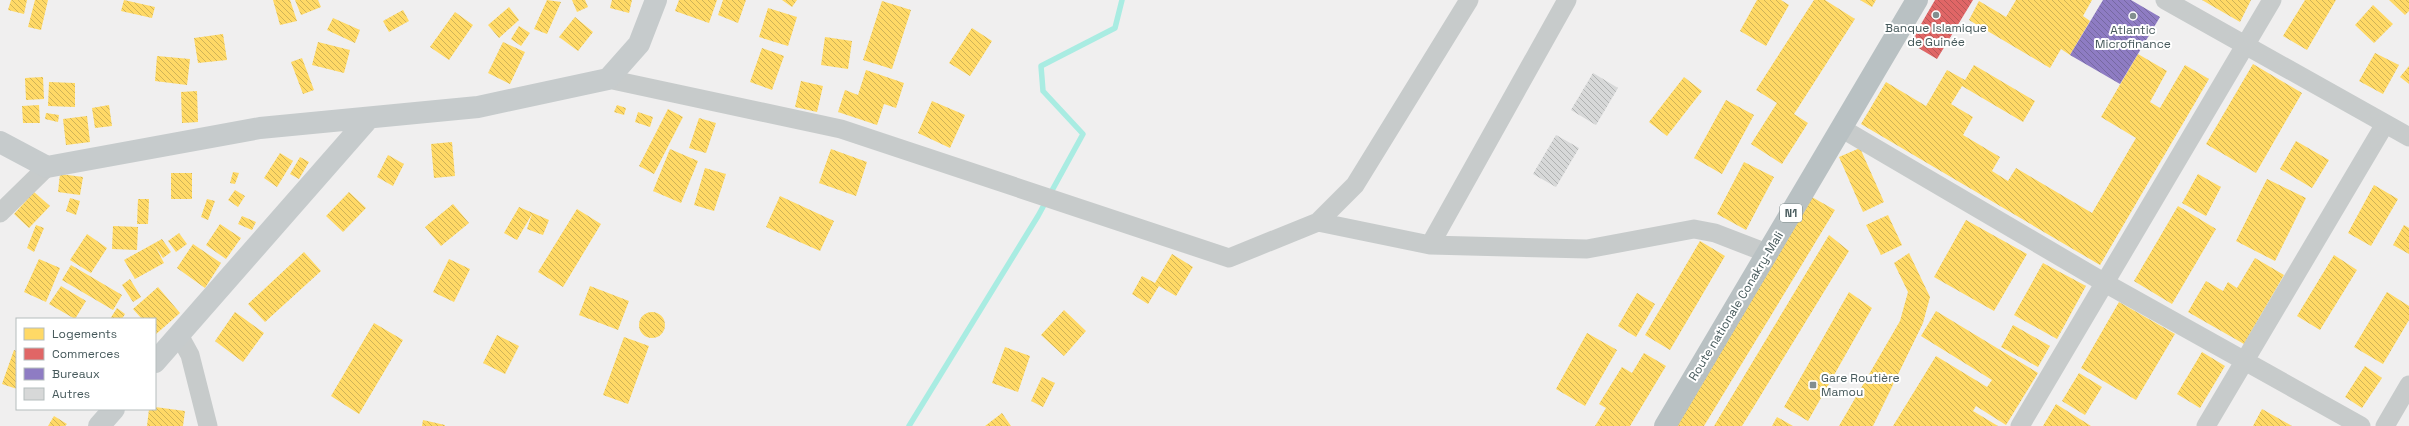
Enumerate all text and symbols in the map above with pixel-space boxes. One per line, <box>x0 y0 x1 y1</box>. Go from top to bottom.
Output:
marker: Banque Islamique de Guinée <box>1931 10 1941 20</box>
marker: Atlantic Microfinance <box>2128 11 2138 21</box>
place label: Banque Islamique de Guinée <box>1885 20 1987 50</box>
place label: Atlantic Microfinance <box>2095 22 2171 52</box>
road number: N1 <box>1780 204 1802 222</box>
street label: Route nationale Conakry-Mali <box>1685 228 1787 384</box>
legend <box>16 318 156 410</box>
text: Logements <box>52 326 117 342</box>
text: Commerces <box>52 346 120 362</box>
text: Bureaux <box>52 366 100 382</box>
place label: Gare Routière Mamou <box>1821 370 1900 400</box>
marker: Gare Routière Mamou <box>1808 380 1818 390</box>
text: Autres <box>52 386 90 402</box>

